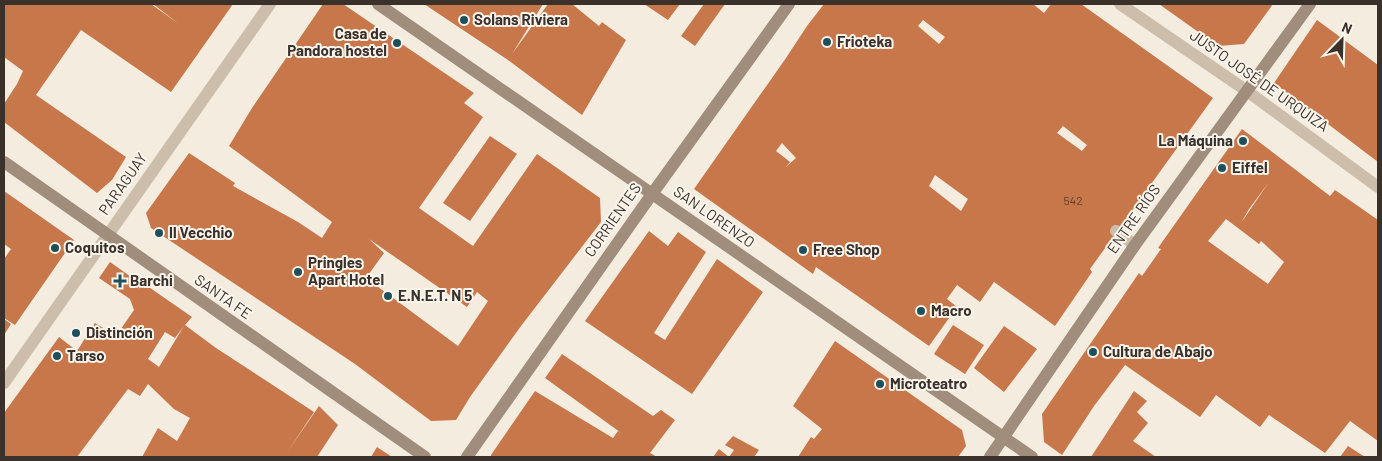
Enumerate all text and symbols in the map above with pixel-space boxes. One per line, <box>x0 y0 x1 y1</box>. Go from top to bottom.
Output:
place label: Solans Riviera <box>474 10 568 28</box>
marker: Solans Riviera <box>458 14 470 26</box>
north arrow <box>1317 15 1367 65</box>
text: N <box>1340 18 1355 37</box>
place label: Casa de Pandora hostel <box>287 24 387 59</box>
street label: JUSTO JOSÉ DE URQUIZA <box>1187 25 1332 135</box>
place label: Frioteka <box>837 32 892 50</box>
marker: Frioteka <box>821 36 833 48</box>
marker: Casa de Pandora hostel <box>391 37 403 49</box>
place label: La Máquina <box>1158 131 1233 149</box>
marker: La Máquina <box>1237 135 1249 147</box>
street label: PARAGUAY <box>94 149 150 218</box>
place label: Eiffel <box>1232 158 1268 176</box>
marker: Eiffel <box>1216 162 1228 174</box>
street label: CORRIENTES <box>580 179 644 260</box>
street label: ENTRE RÍOS <box>1103 180 1164 256</box>
street label: SAN LORENZO <box>671 182 759 251</box>
house number: 542 <box>1063 193 1083 207</box>
place label: Il Vecchio <box>169 223 233 241</box>
marker: Il Vecchio <box>153 227 165 239</box>
place label: Coquitos <box>65 238 125 256</box>
place label: Free Shop <box>813 240 880 258</box>
marker: Coquitos <box>49 242 61 254</box>
marker: Free Shop <box>797 244 809 256</box>
place label: Pringles Apart Hotel <box>308 253 384 288</box>
marker: Pringles Apart Hotel <box>292 266 304 278</box>
street label: SANTA FE <box>192 270 256 322</box>
place label: Barchi <box>130 271 173 289</box>
marker: Barchi <box>114 275 126 287</box>
place label: E.N.E.T. N 5 <box>398 286 472 304</box>
marker: E.N.E.T. N 5 <box>382 290 394 302</box>
place label: Macro <box>931 301 972 319</box>
marker: Macro <box>915 305 927 317</box>
place label: Distinción <box>86 323 153 341</box>
marker: Distinción <box>70 327 82 339</box>
place label: Cultura de Abajo <box>1103 342 1213 360</box>
place label: Tarso <box>67 346 105 364</box>
marker: Cultura de Abajo <box>1087 346 1099 358</box>
marker: Tarso <box>51 350 63 362</box>
place label: Microteatro <box>890 374 967 392</box>
marker: Microteatro <box>874 378 886 390</box>

